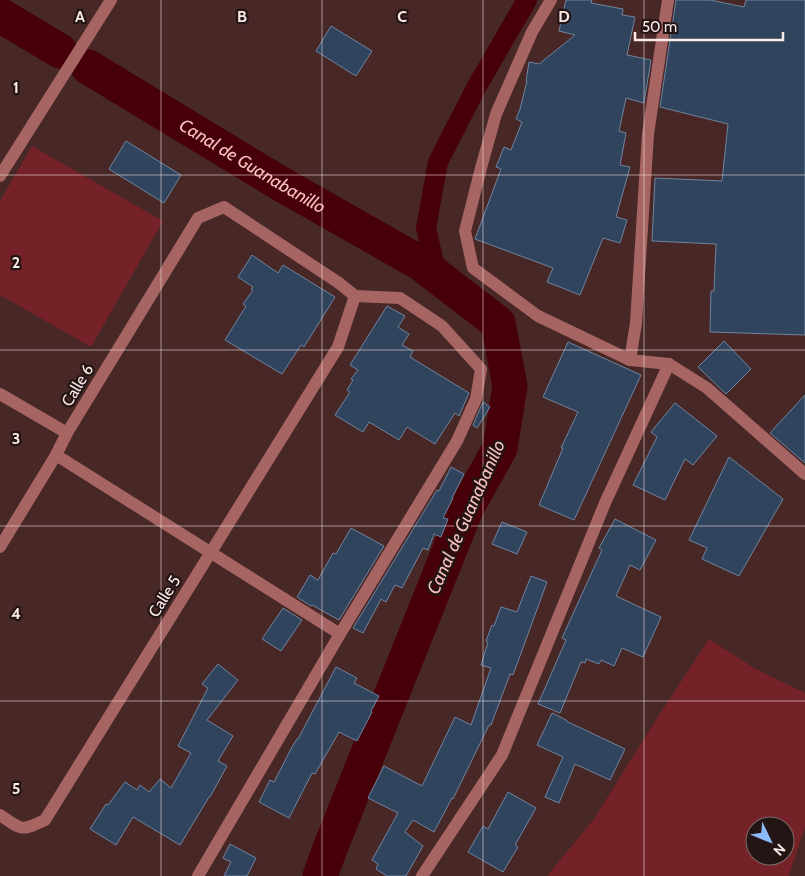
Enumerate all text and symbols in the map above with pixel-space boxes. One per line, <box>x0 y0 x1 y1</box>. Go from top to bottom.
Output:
text: A <box>75 7 85 26</box>
text: B <box>237 7 247 26</box>
text: C <box>397 7 407 26</box>
text: D <box>558 7 570 26</box>
scale bar <box>635 10 782 42</box>
text: 50 m <box>642 18 677 36</box>
text: 1 <box>13 78 19 97</box>
water label: Canal de Guanabanillo <box>175 114 330 218</box>
text: 2 <box>12 253 20 272</box>
street label: Calle 6 <box>57 361 97 410</box>
text: 3 <box>12 429 20 448</box>
water label: Canal de Guanabanillo <box>422 437 510 597</box>
street label: Calle 5 <box>144 572 185 621</box>
text: 4 <box>11 604 21 623</box>
text: 5 <box>12 779 20 798</box>
north arrow <box>745 816 795 866</box>
text: N <box>770 840 789 860</box>

